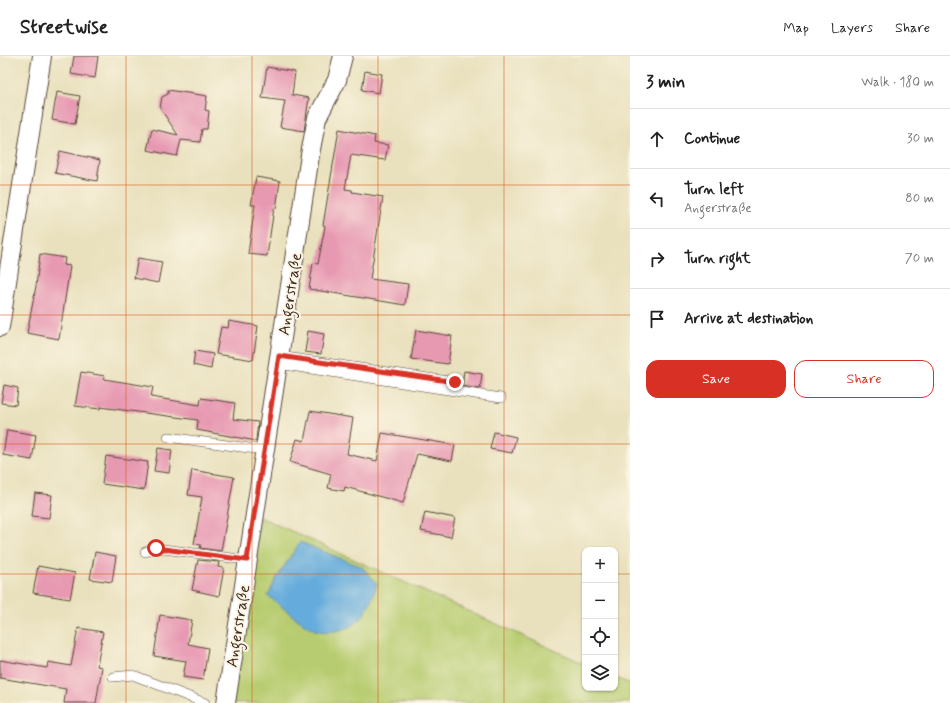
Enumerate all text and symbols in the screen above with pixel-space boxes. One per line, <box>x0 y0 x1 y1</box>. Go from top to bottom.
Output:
text: Streetwise <box>20 15 108 40</box>
text: Map <box>783 19 809 37</box>
text: Layers <box>831 19 873 37</box>
text: Share <box>895 19 930 37</box>
text: 3 min <box>646 71 685 93</box>
text: Walk · 180 m <box>861 74 934 91</box>
icon: ahead <box>646 128 668 150</box>
text: Continue <box>684 129 740 149</box>
text: 30 m <box>907 130 934 147</box>
text: Turn left <box>684 180 744 200</box>
icon: left <box>646 188 668 210</box>
text: 80 m <box>905 190 934 207</box>
text: Angerstraße <box>684 200 752 217</box>
icon: right <box>646 248 668 270</box>
text: Turn right <box>684 249 751 269</box>
text: 70 m <box>905 250 934 267</box>
street label: Angerstraße <box>274 251 308 337</box>
icon: arrive <box>646 308 668 330</box>
text: Arrive at destination <box>684 309 813 329</box>
button: Save <box>646 360 786 398</box>
button: Share <box>794 360 934 398</box>
route end <box>446 373 464 391</box>
route start <box>147 539 165 557</box>
map controls <box>582 547 618 691</box>
button: + <box>582 547 618 583</box>
street label: Angerstraße <box>222 583 256 669</box>
button: − <box>582 583 618 619</box>
button: locate <box>582 619 618 655</box>
button: layers <box>582 655 618 691</box>

